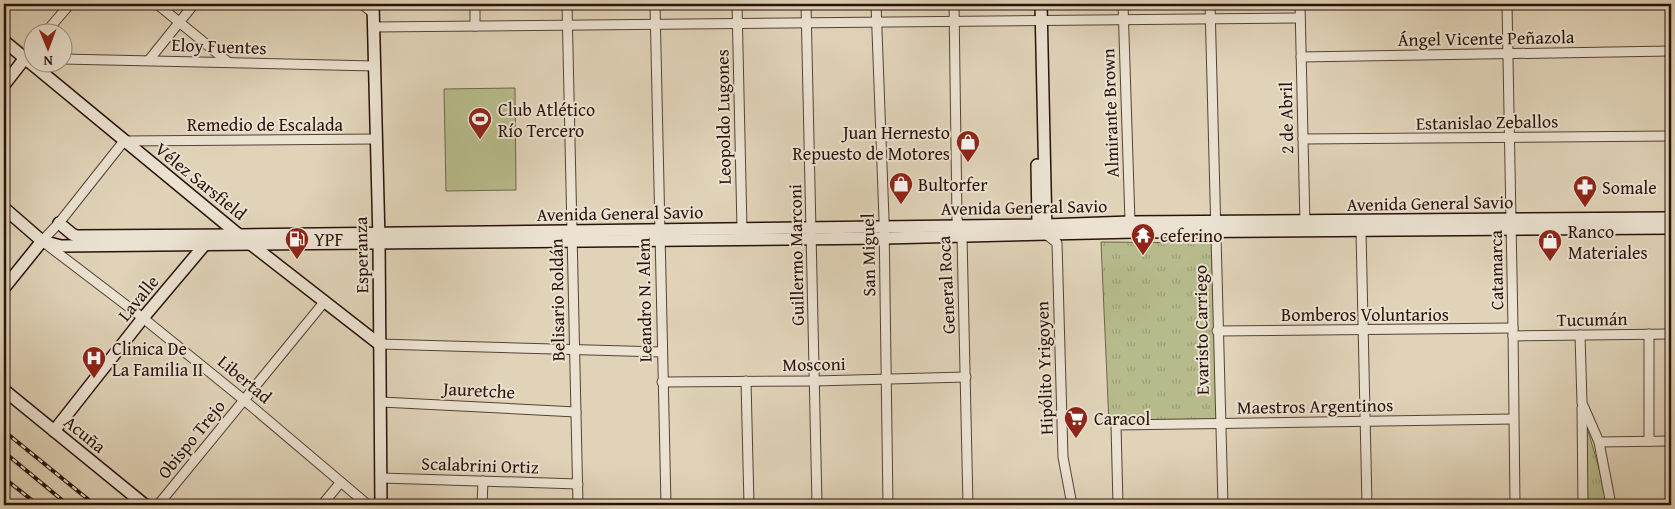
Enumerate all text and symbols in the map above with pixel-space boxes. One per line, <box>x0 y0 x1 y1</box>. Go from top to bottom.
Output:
north arrow <box>22 22 72 72</box>
street label: Ángel Vicente Peñazola <box>1397 23 1575 53</box>
street label: Eloy Fuentes <box>171 31 267 61</box>
street label: Almirante Brown <box>1094 48 1126 178</box>
street label: Leopoldo Lugones <box>708 49 738 185</box>
text: N <box>43 51 53 71</box>
street label: 2 de Abril <box>1272 82 1300 154</box>
place label: Club Atlético Río Tercero <box>498 96 595 144</box>
sports icon: Club Atlético Río Tercero <box>467 106 493 140</box>
street label: Estanislao Zeballos <box>1416 107 1558 137</box>
street label: Remedio de Escalada <box>187 111 344 138</box>
place label: Juan Hernesto Repuesto de Motores <box>792 119 950 167</box>
shop icon: Juan Hernesto Repuesto de Motores <box>955 129 981 163</box>
street label: Vélez Sarsfield <box>149 135 253 227</box>
shop icon: Bultorfer <box>888 171 914 205</box>
place label: Bultorfer <box>918 171 988 198</box>
pharmacy icon: Somale <box>1572 174 1598 208</box>
place label: Somale <box>1602 174 1657 201</box>
street label: Guillermo Marconi <box>781 184 811 326</box>
street label: Avenida General Savio <box>1346 188 1514 218</box>
street label: Avenida General Savio <box>940 192 1108 222</box>
street label: Avenida General Savio <box>536 198 704 228</box>
street label: San Miguel <box>854 213 882 297</box>
street label: Esperanza <box>347 216 375 294</box>
place label: Ranco Materiales <box>1568 218 1648 266</box>
temple icon: ceferino <box>1130 222 1156 256</box>
place label: ceferino <box>1160 222 1222 249</box>
fuel station icon: YPF <box>284 226 310 260</box>
place label: YPF <box>314 226 343 253</box>
shop icon: Ranco Materiales <box>1537 228 1563 262</box>
street label: Catamarca <box>1482 229 1510 310</box>
street label: General Roca <box>930 235 962 335</box>
street label: Leandro N. Alem <box>629 237 659 363</box>
street label: Belisario Roldán <box>542 238 572 362</box>
street label: Evaristo Carriego <box>1186 265 1216 395</box>
street label: Lavalle <box>111 269 165 327</box>
street label: Hipólito Yrigoyen <box>1028 301 1060 435</box>
street label: Bomberos Voluntarios <box>1281 301 1449 328</box>
street label: Tucumán <box>1556 305 1628 333</box>
place label: Clinica De La Familia II <box>112 335 203 383</box>
hospital icon: Clinica De La Familia II <box>81 345 107 379</box>
street label: Libertad <box>212 348 278 410</box>
street label: Mosconi <box>782 350 846 378</box>
street label: Jauretche <box>440 375 516 405</box>
street label: Maestros Argentinos <box>1237 391 1393 421</box>
street label: Obispo Trejo <box>151 394 231 484</box>
supermarket icon: Caracol <box>1063 405 1089 439</box>
place label: Caracol <box>1094 405 1150 432</box>
street label: Acuña <box>58 409 112 460</box>
street label: Scalabrini Ortiz <box>421 449 539 481</box>

